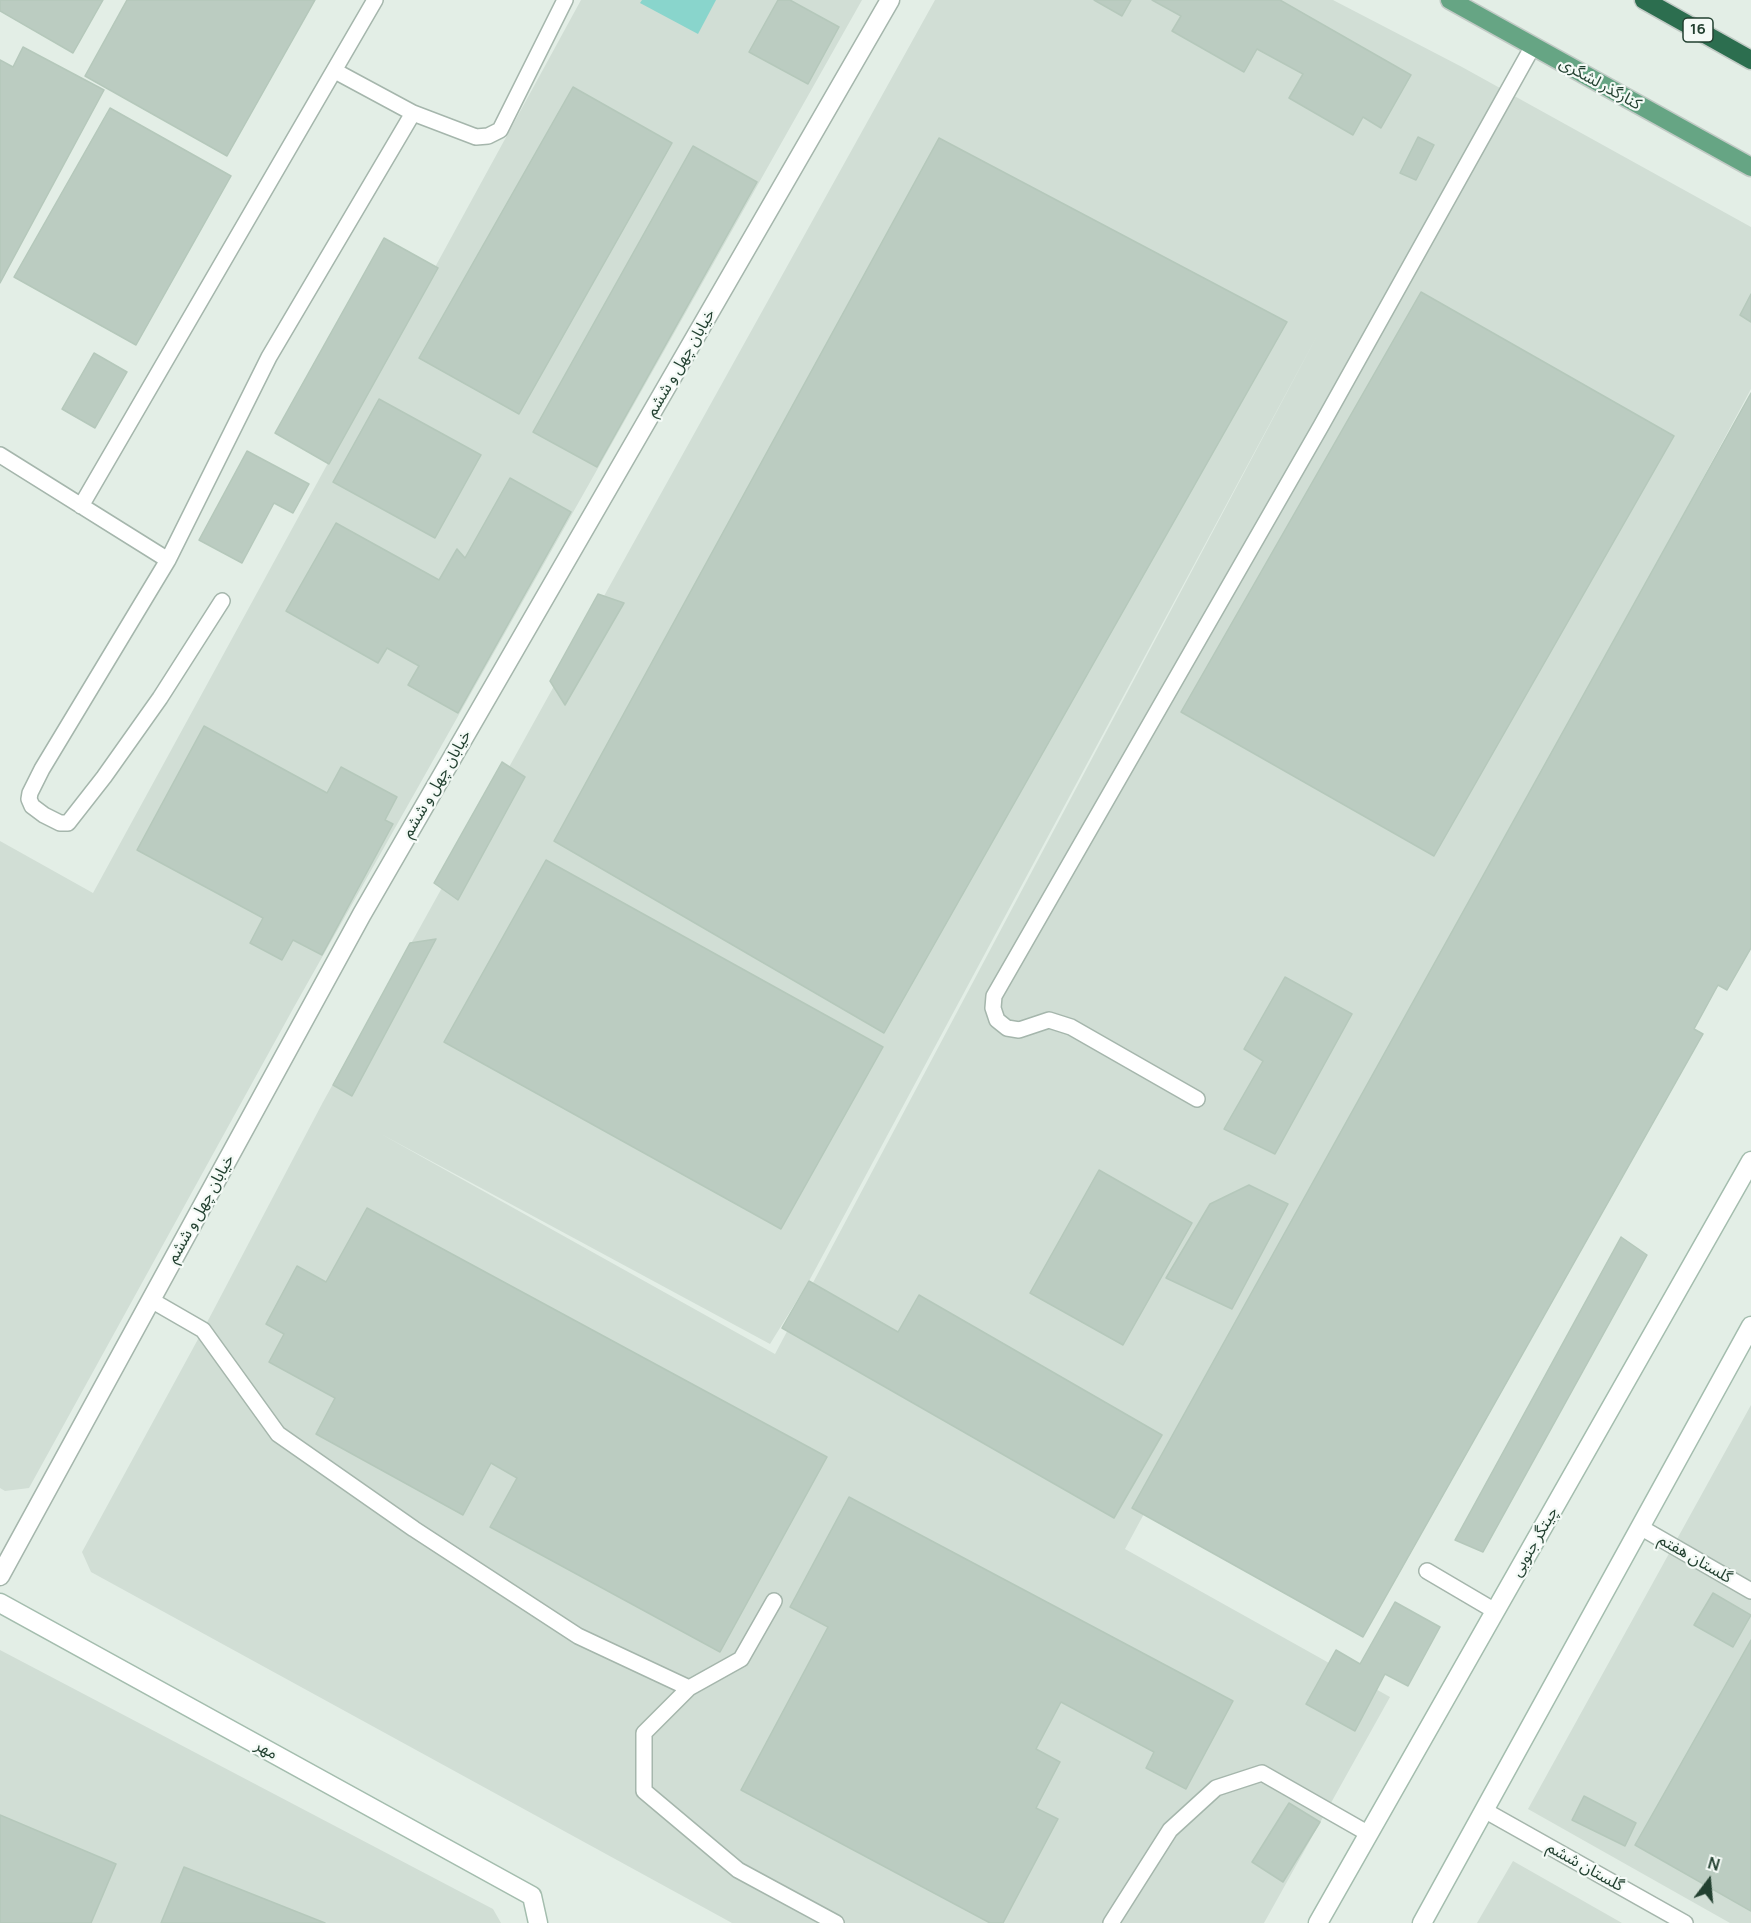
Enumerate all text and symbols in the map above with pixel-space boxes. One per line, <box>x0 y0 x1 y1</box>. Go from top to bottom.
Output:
road number: 16 <box>1683 18 1713 42</box>
street label: کنارگذر لشگری <box>1556 54 1644 114</box>
street label: خیابان چهل و ششم <box>642 306 720 420</box>
street label: خیابان چهل و ششم <box>398 727 476 841</box>
street label: خیابان چهل و ششم <box>163 1151 239 1267</box>
street label: چیتگر جنوبی <box>1507 1504 1563 1580</box>
street label: گلستان هفتم <box>1655 1530 1735 1588</box>
street label: مهر <box>251 1736 281 1764</box>
street label: گلستان ششم <box>1543 1838 1627 1896</box>
north arrow <box>1679 1851 1739 1911</box>
text: N <box>1705 1852 1723 1876</box>

